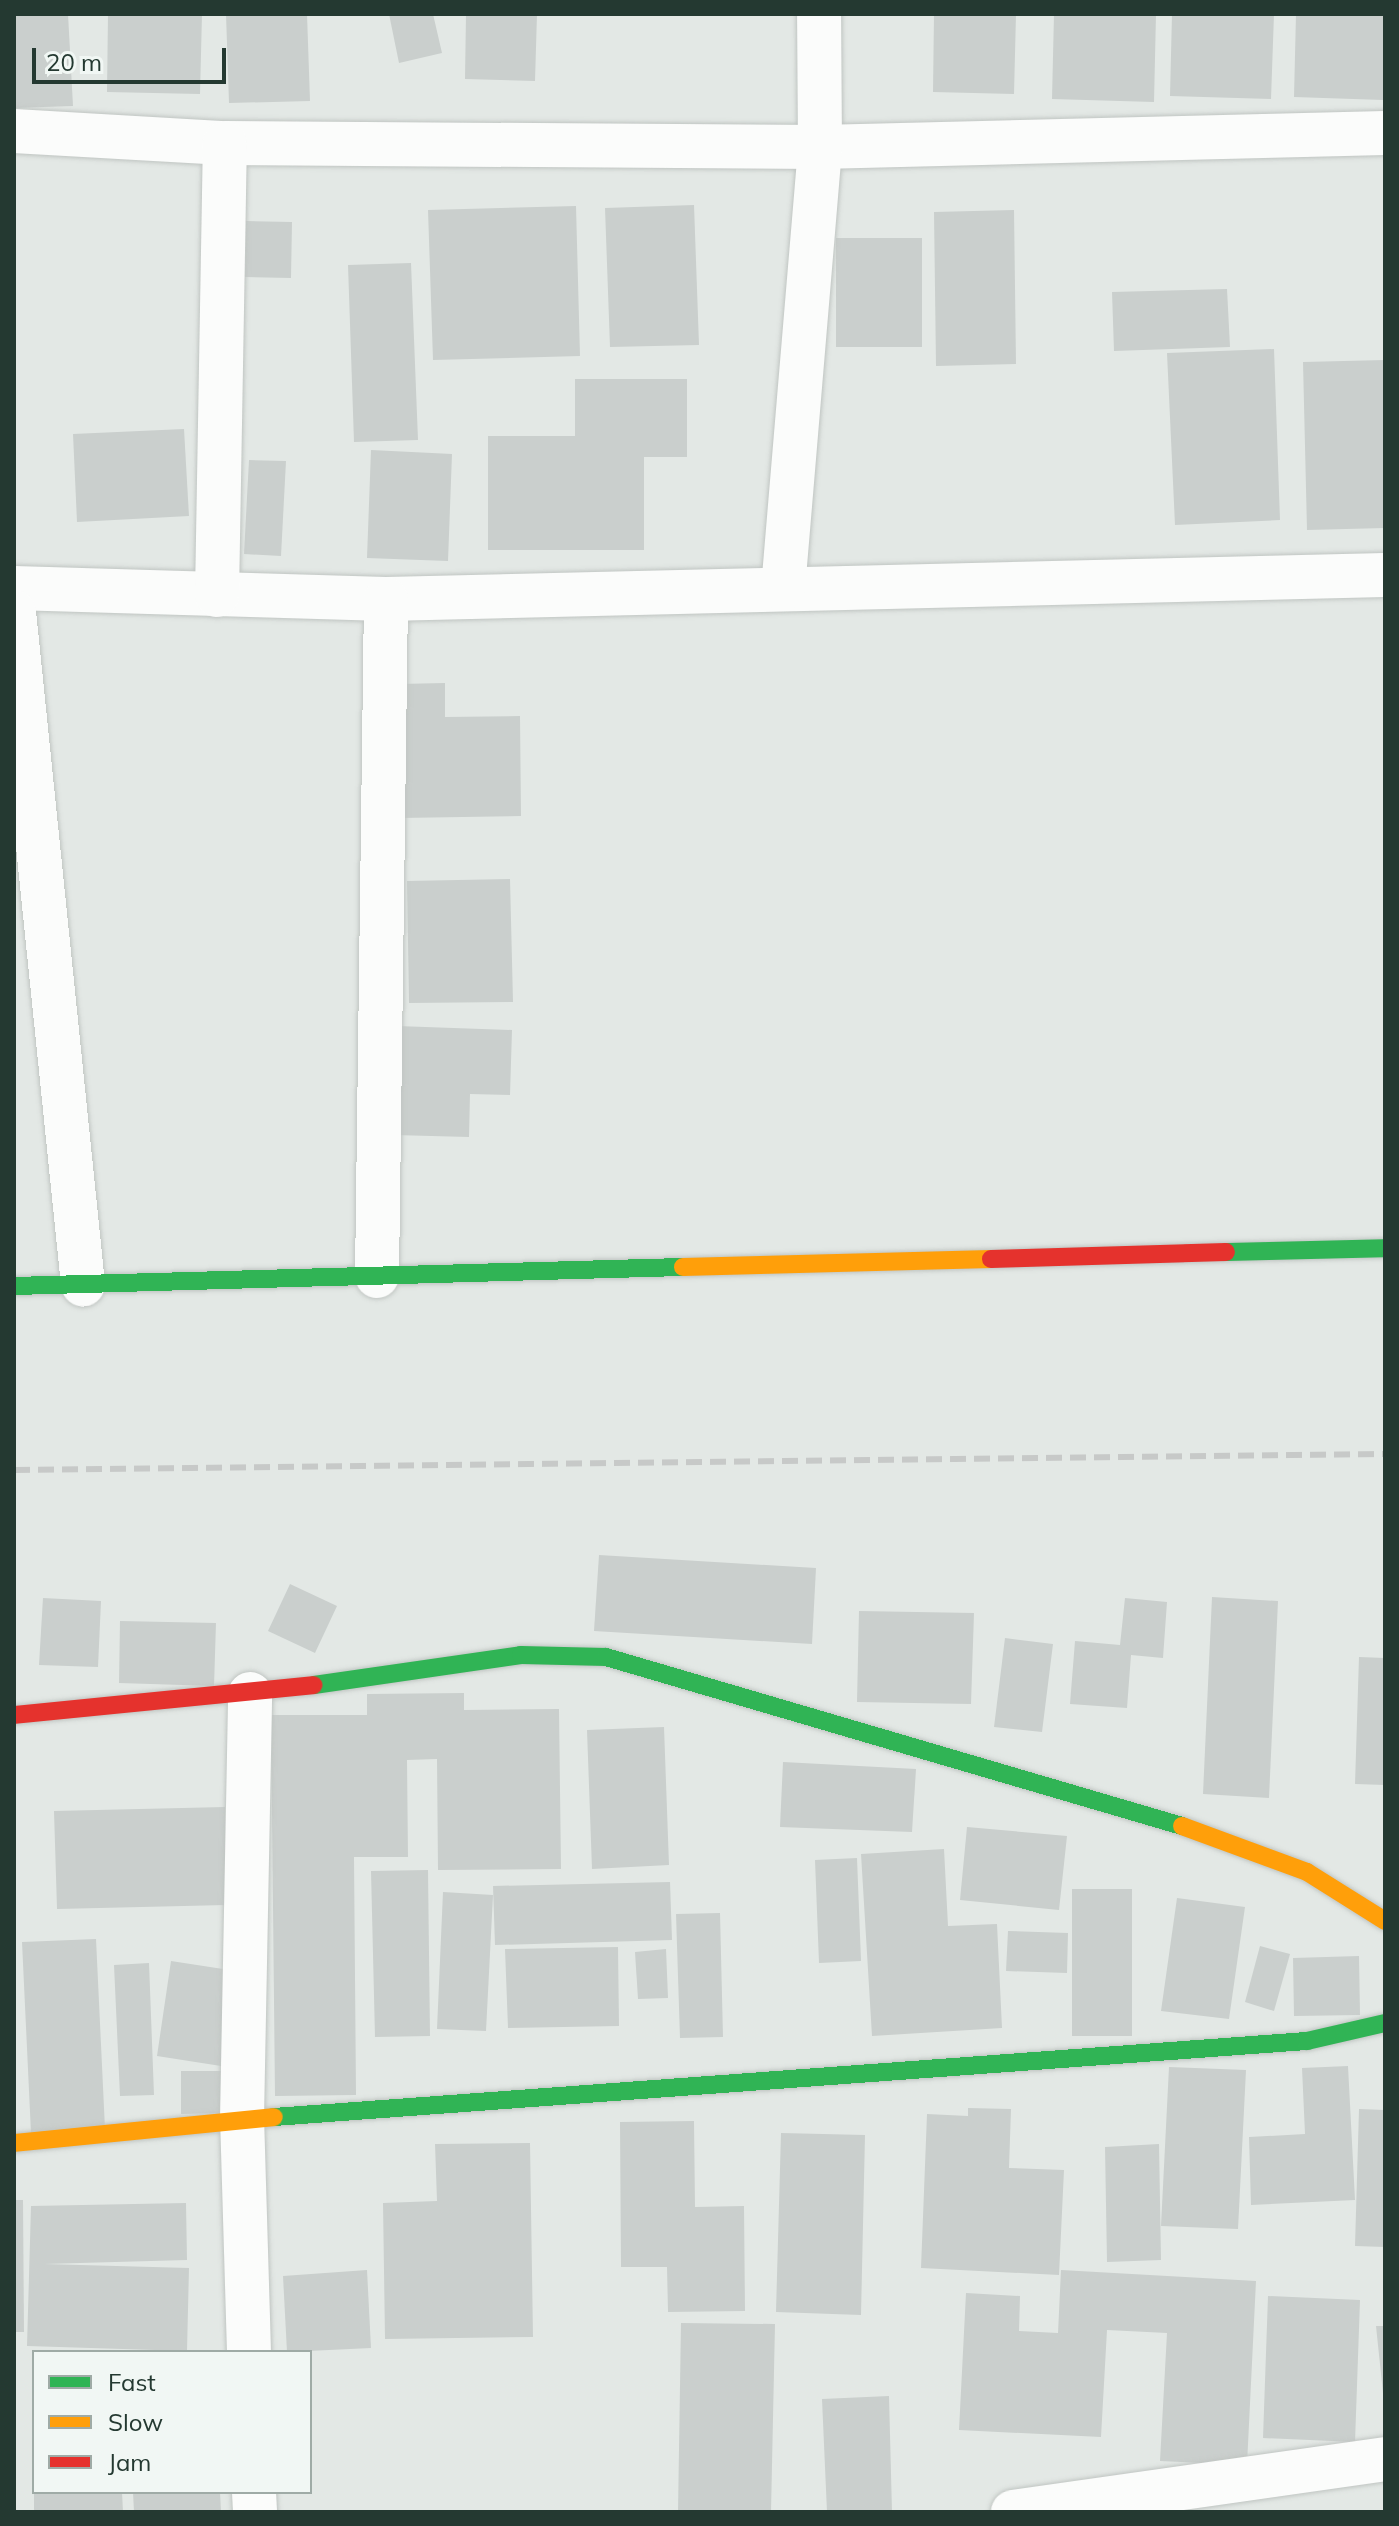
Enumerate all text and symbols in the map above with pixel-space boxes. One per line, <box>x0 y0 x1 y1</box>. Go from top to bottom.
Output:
scale bar <box>36 32 230 82</box>
text: 20 m <box>46 47 102 77</box>
legend <box>32 2350 312 2494</box>
text: Fast <box>108 2367 156 2397</box>
text: Slow <box>108 2407 163 2437</box>
text: Jam <box>108 2447 151 2477</box>

